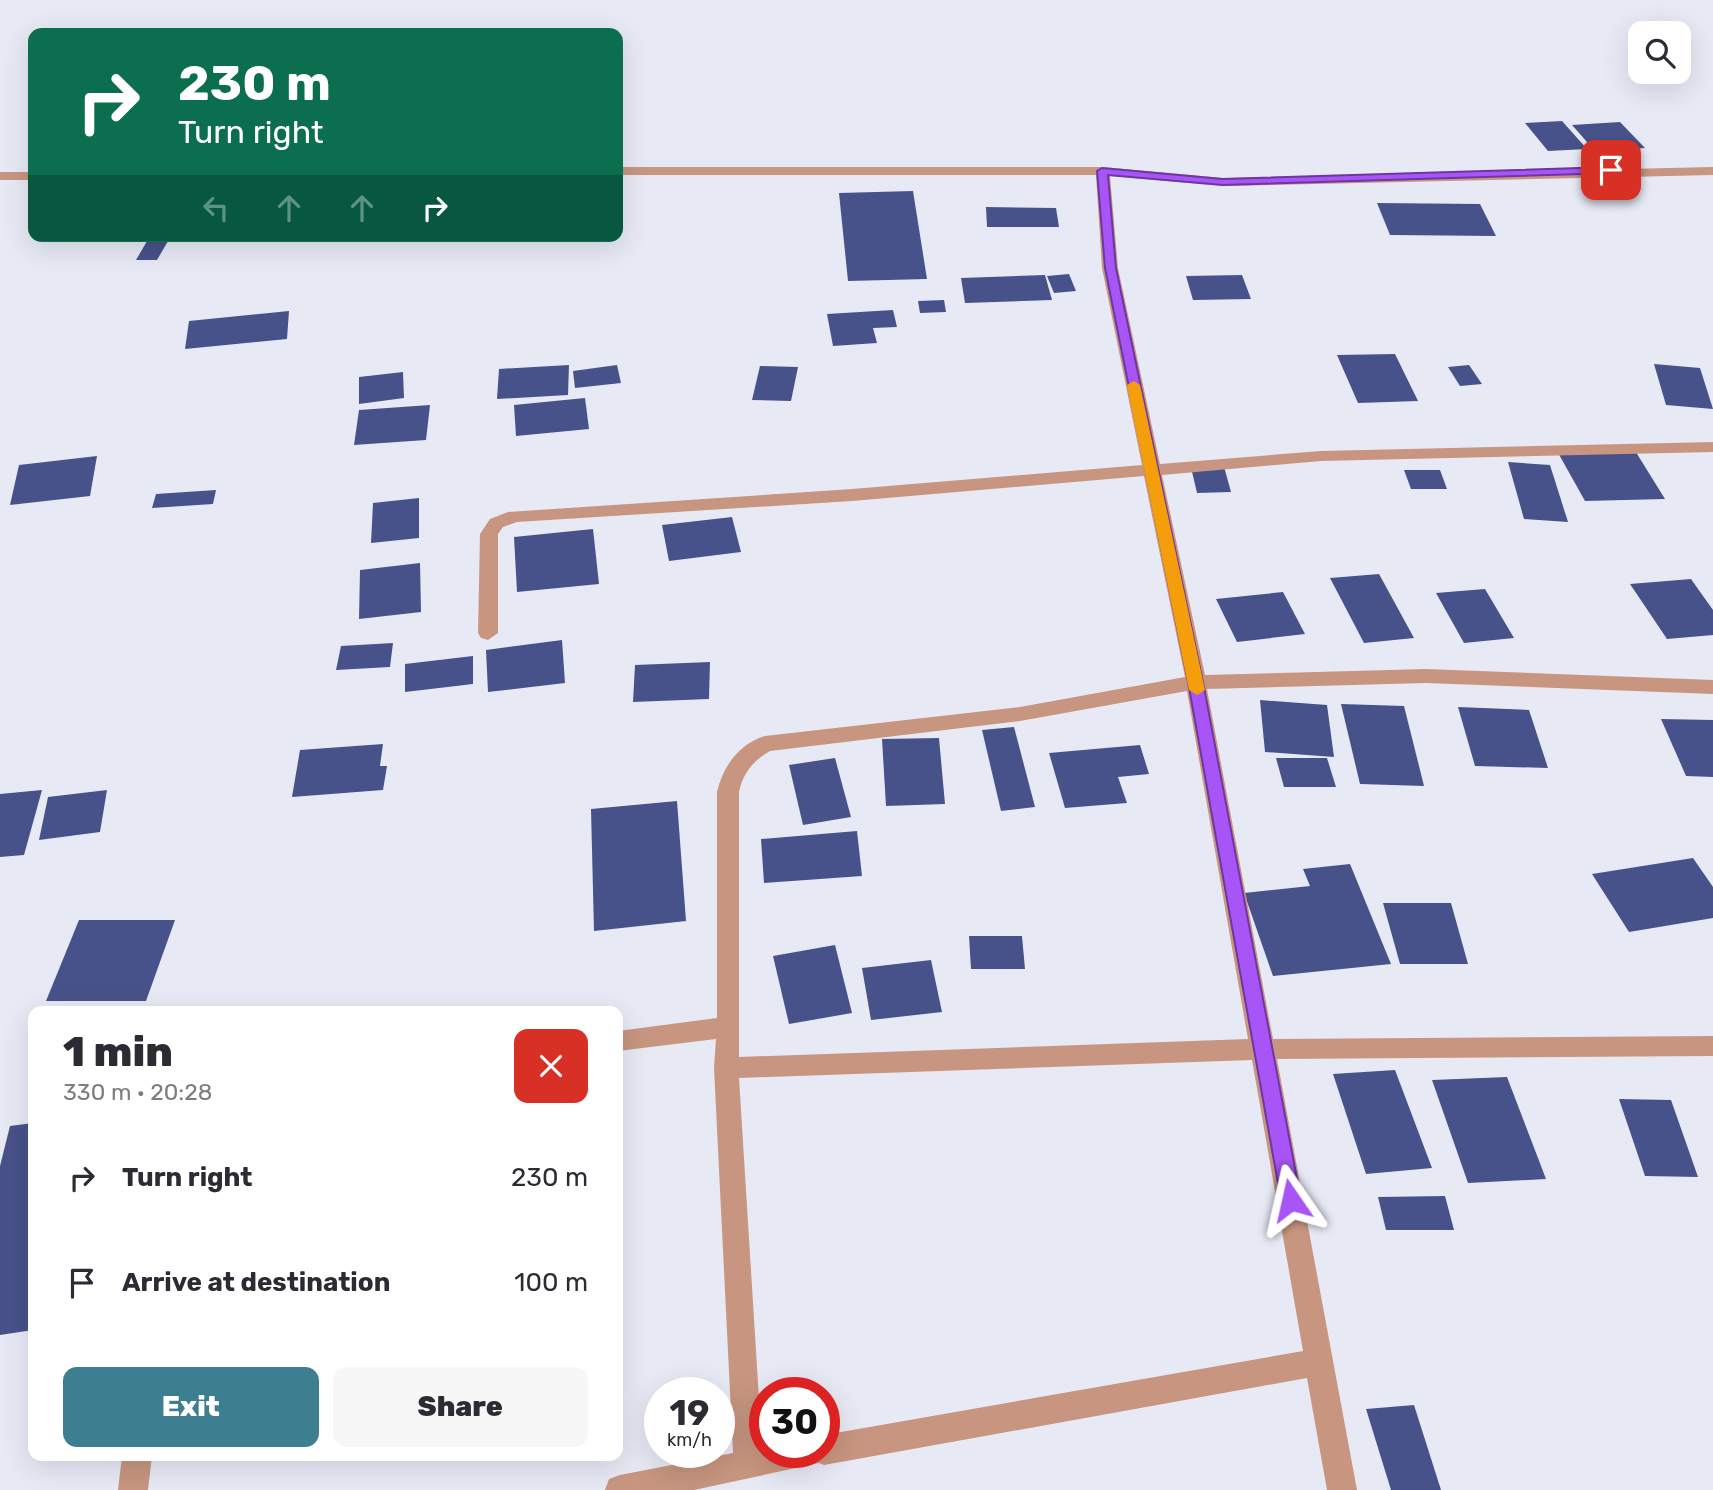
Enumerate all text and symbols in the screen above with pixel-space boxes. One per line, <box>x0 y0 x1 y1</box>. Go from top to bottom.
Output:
map controls <box>1628 21 1691 84</box>
button: search <box>1628 21 1691 84</box>
text: 230 m <box>178 54 331 112</box>
icon: right <box>63 56 154 147</box>
text: Turn right <box>178 113 323 151</box>
pin <box>1581 140 1641 200</box>
icon: arrive <box>1592 151 1630 189</box>
icon: left <box>197 189 235 227</box>
icon: ahead <box>270 189 308 227</box>
icon: ahead <box>343 189 381 227</box>
icon: right <box>416 189 454 227</box>
text: 1 min <box>63 1027 173 1077</box>
button: close <box>514 1029 588 1103</box>
text: 330 m · 20:28 <box>63 1078 212 1106</box>
icon: right <box>63 1159 101 1197</box>
text: Turn right <box>122 1162 252 1193</box>
text: 230 m <box>511 1162 588 1193</box>
position arrow <box>1254 1163 1328 1237</box>
icon: arrive <box>63 1264 101 1302</box>
text: Arrive at destination <box>122 1267 390 1298</box>
text: 100 m <box>514 1267 588 1298</box>
button: Exit <box>63 1367 319 1447</box>
button: Share <box>333 1367 588 1447</box>
speed limit sign: 30 <box>749 1377 840 1468</box>
text: 19 <box>670 1392 709 1434</box>
text: km/h <box>667 1429 712 1451</box>

